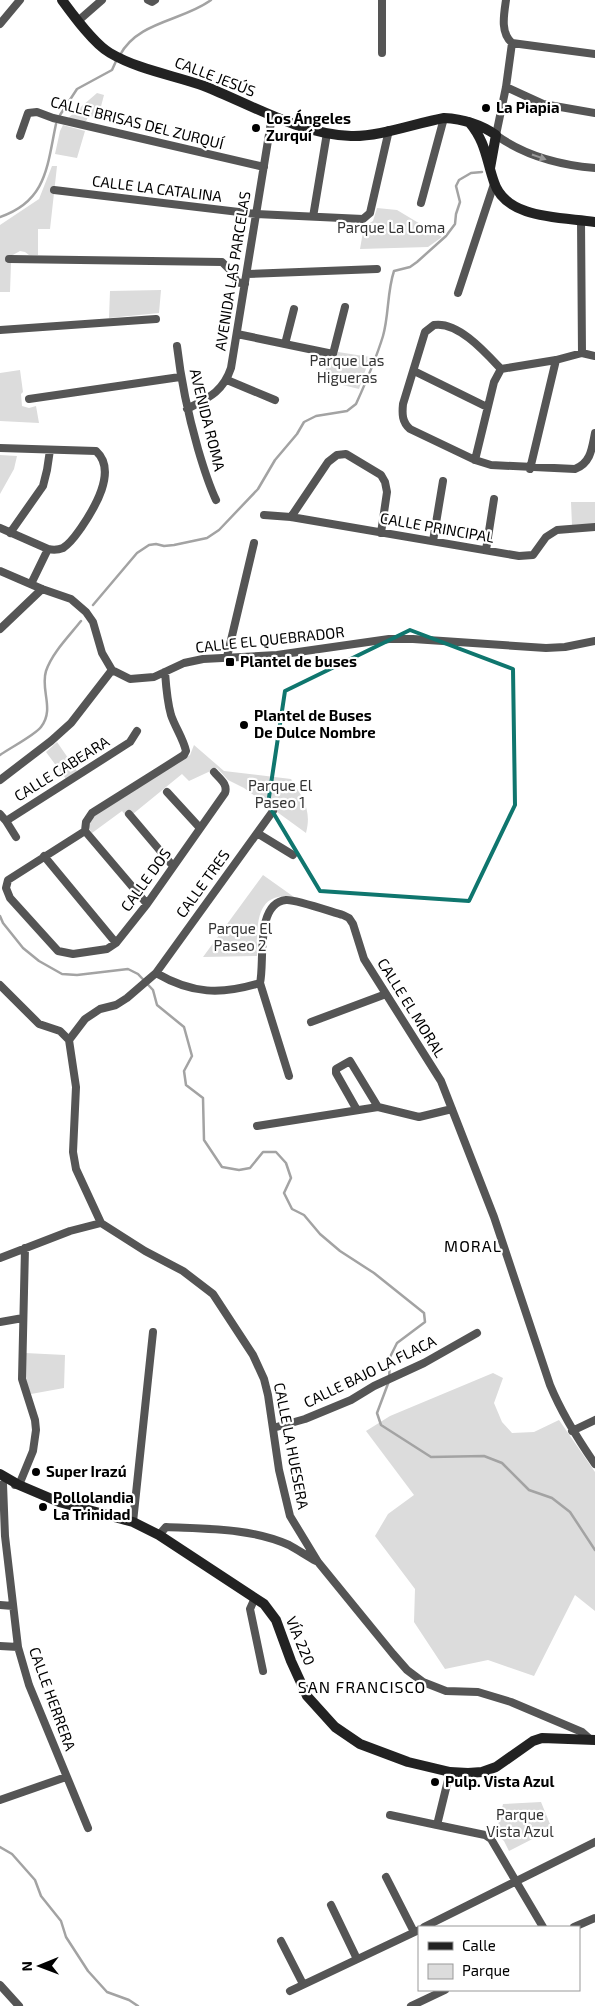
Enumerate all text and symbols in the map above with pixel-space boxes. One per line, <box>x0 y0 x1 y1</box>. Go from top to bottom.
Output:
street label: CALLE JESÚS <box>172 52 258 100</box>
street label: CALLE BRISAS DEL ZURQUÍ <box>49 92 227 154</box>
place label: La Piapia <box>496 98 559 116</box>
marker: La Piapia <box>480 102 492 114</box>
place label: Los Ángeles Zurquí <box>266 109 351 144</box>
marker: Los Ángeles Zurquí <box>250 122 262 134</box>
one-way arrow <box>532 153 547 161</box>
street label: CALLE LA CATALINA <box>91 171 224 205</box>
street label: AVENIDA LAS PARCELAS <box>211 190 254 352</box>
park label: Parque La Loma <box>337 218 445 236</box>
park label: Parque Las Higueras <box>310 351 384 386</box>
street label: AVENIDA ROMA <box>187 367 230 473</box>
street label: CALLE PRINCIPAL <box>379 508 496 546</box>
street label: CALLE EL QUEBRADOR <box>194 622 345 657</box>
place label: Plantel de buses <box>240 652 357 670</box>
marker: Plantel de buses <box>224 656 236 668</box>
place label: Plantel de Buses De Dulce Nombre <box>254 706 376 741</box>
marker: Plantel de Buses De Dulce Nombre <box>238 719 250 731</box>
street label: CALLE CABEARA <box>11 731 113 805</box>
park label: Parque El Paseo 1 <box>248 776 313 811</box>
street label: CALLE DOS <box>116 844 174 914</box>
street label: CALLE TRES <box>172 846 233 921</box>
park label: Parque El Paseo 2 <box>208 919 273 954</box>
street label: CALLE EL MORAL <box>374 955 450 1061</box>
district label: MORAL <box>444 1236 502 1255</box>
street label: CALLE BAJO LA FLACA <box>300 1331 439 1411</box>
street label: CALLE LA HUESERA <box>271 1381 313 1511</box>
place label: Super Irazú <box>46 1462 127 1480</box>
marker: Super Irazú <box>30 1466 42 1478</box>
place label: Pollolandia La Trinidad <box>53 1488 134 1523</box>
marker: Pollolandia La Trinidad <box>37 1501 49 1513</box>
street label: VÍA 220 <box>283 1613 319 1668</box>
street label: CALLE HERRERA <box>26 1644 80 1754</box>
district label: SAN FRANCISCO <box>298 1677 426 1696</box>
place label: Pulp. Vista Azul <box>445 1772 555 1790</box>
marker: Pulp. Vista Azul <box>429 1776 441 1788</box>
park label: Parque Vista Azul <box>486 1805 554 1840</box>
legend <box>418 1926 580 1991</box>
text: Calle <box>462 1936 496 1954</box>
north arrow <box>15 1941 65 1991</box>
text: N <box>18 1961 35 1971</box>
text: Parque <box>462 1961 510 1979</box>

